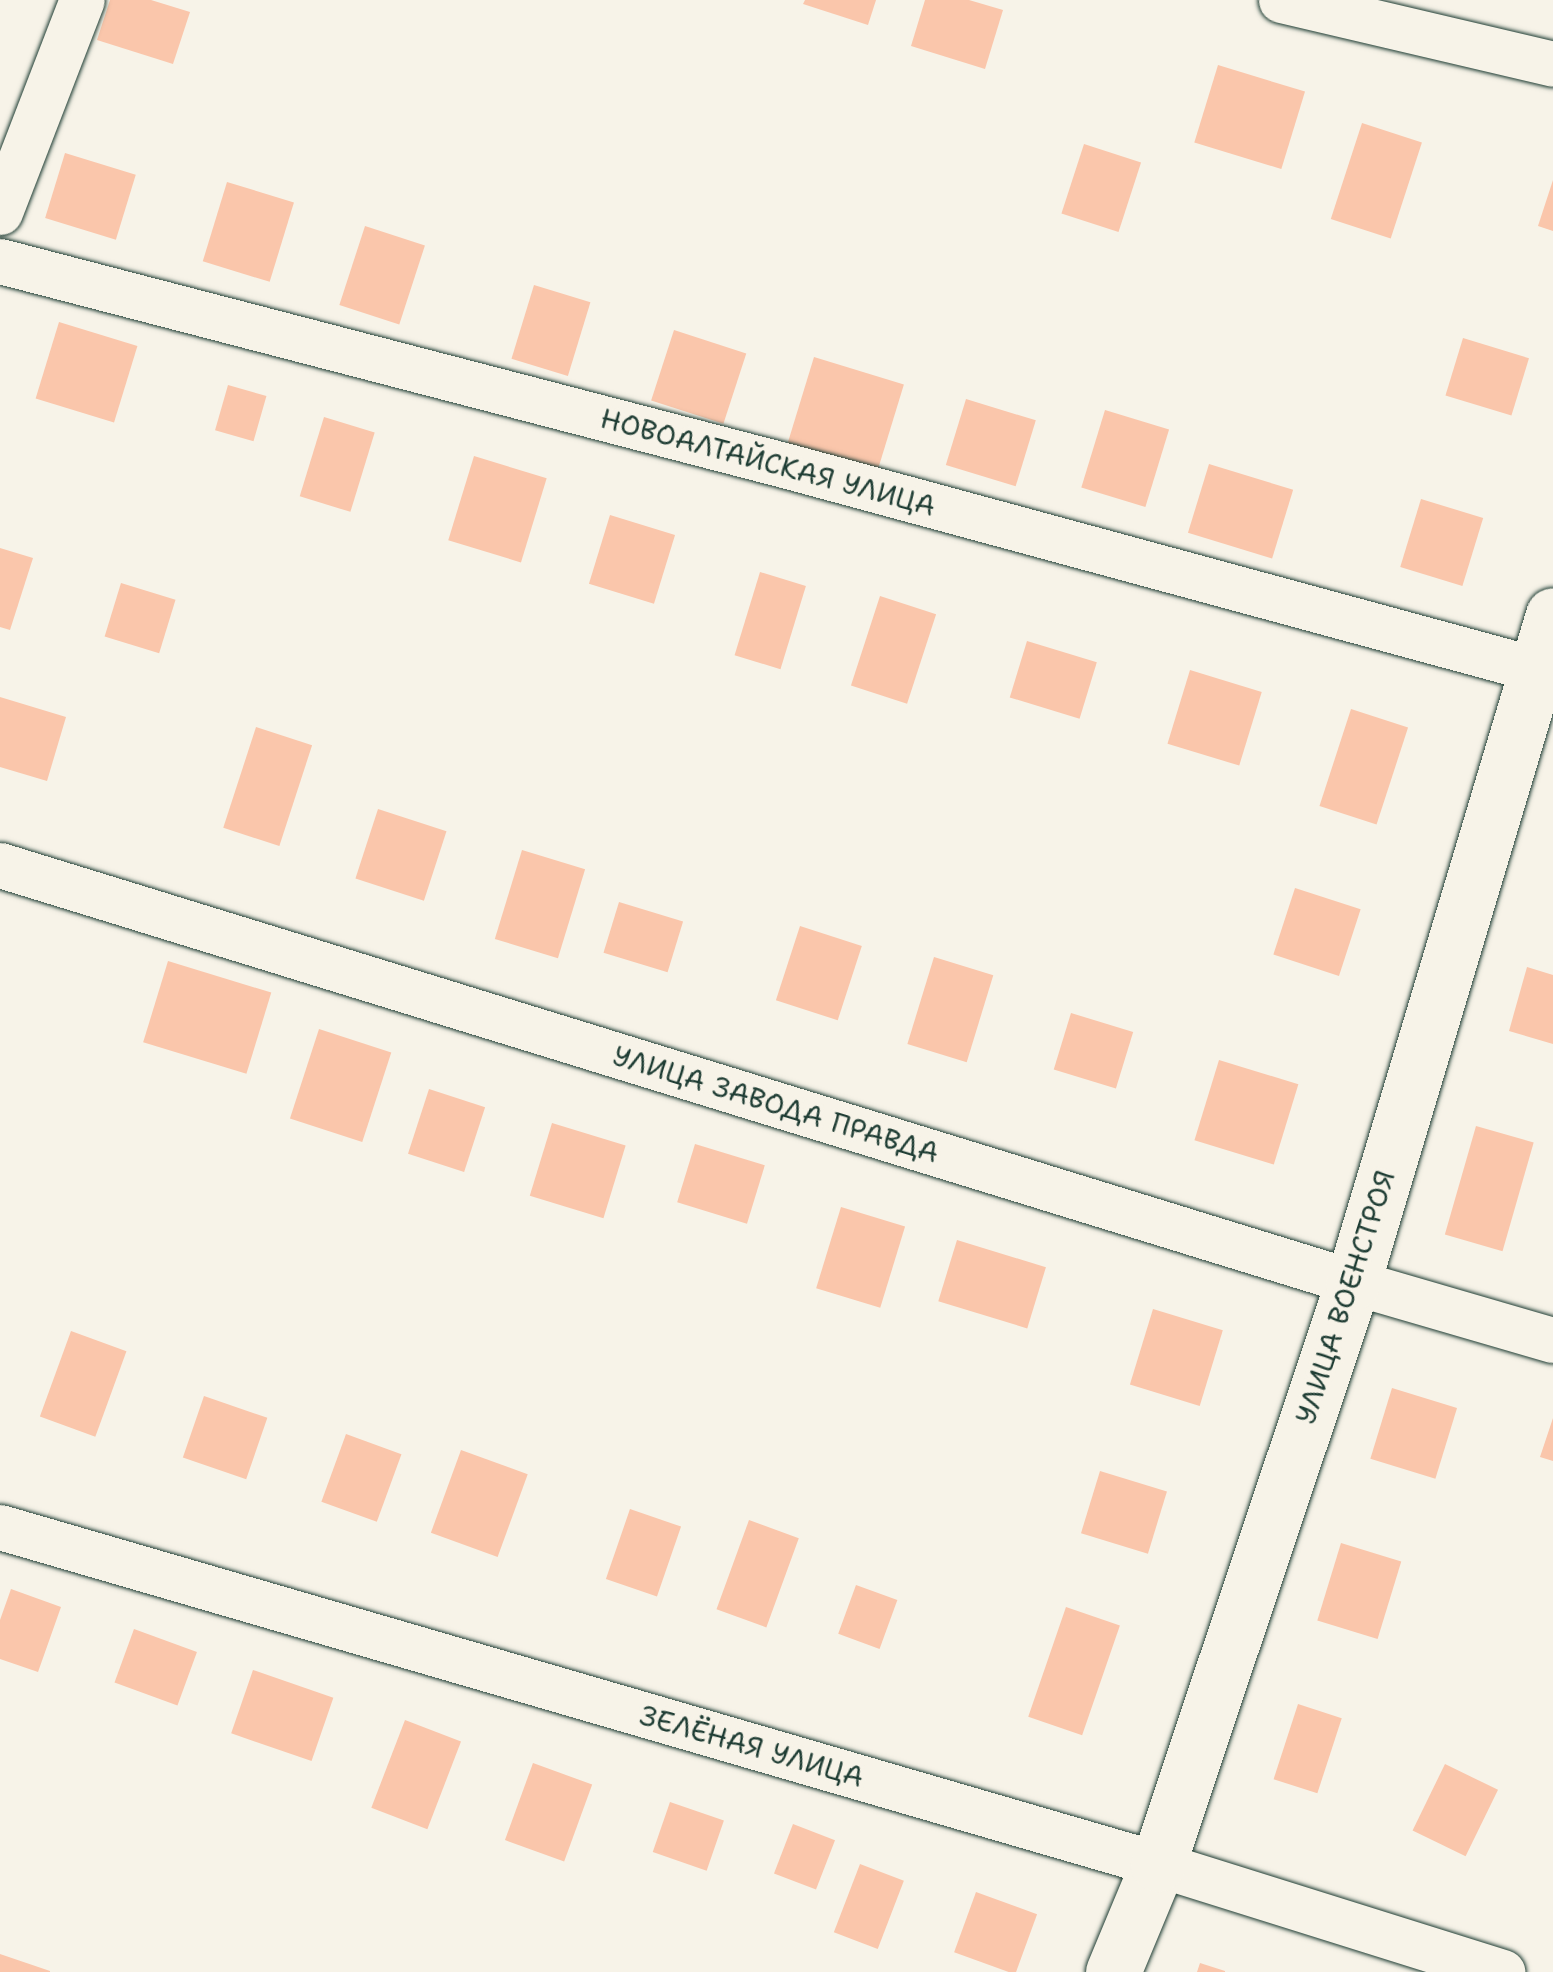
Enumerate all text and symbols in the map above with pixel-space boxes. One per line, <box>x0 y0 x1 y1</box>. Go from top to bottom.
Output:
street label: НОВОАЛТАЙСКАЯ УЛИЦА <box>597 401 939 523</box>
street label: УЛИЦА ЗАВОДА ПРАВДА <box>609 1038 943 1170</box>
street label: УЛИЦА ВОЕНСТРОЯ <box>1288 1166 1402 1428</box>
street label: ЗЕЛЁНАЯ УЛИЦА <box>636 1698 868 1794</box>

